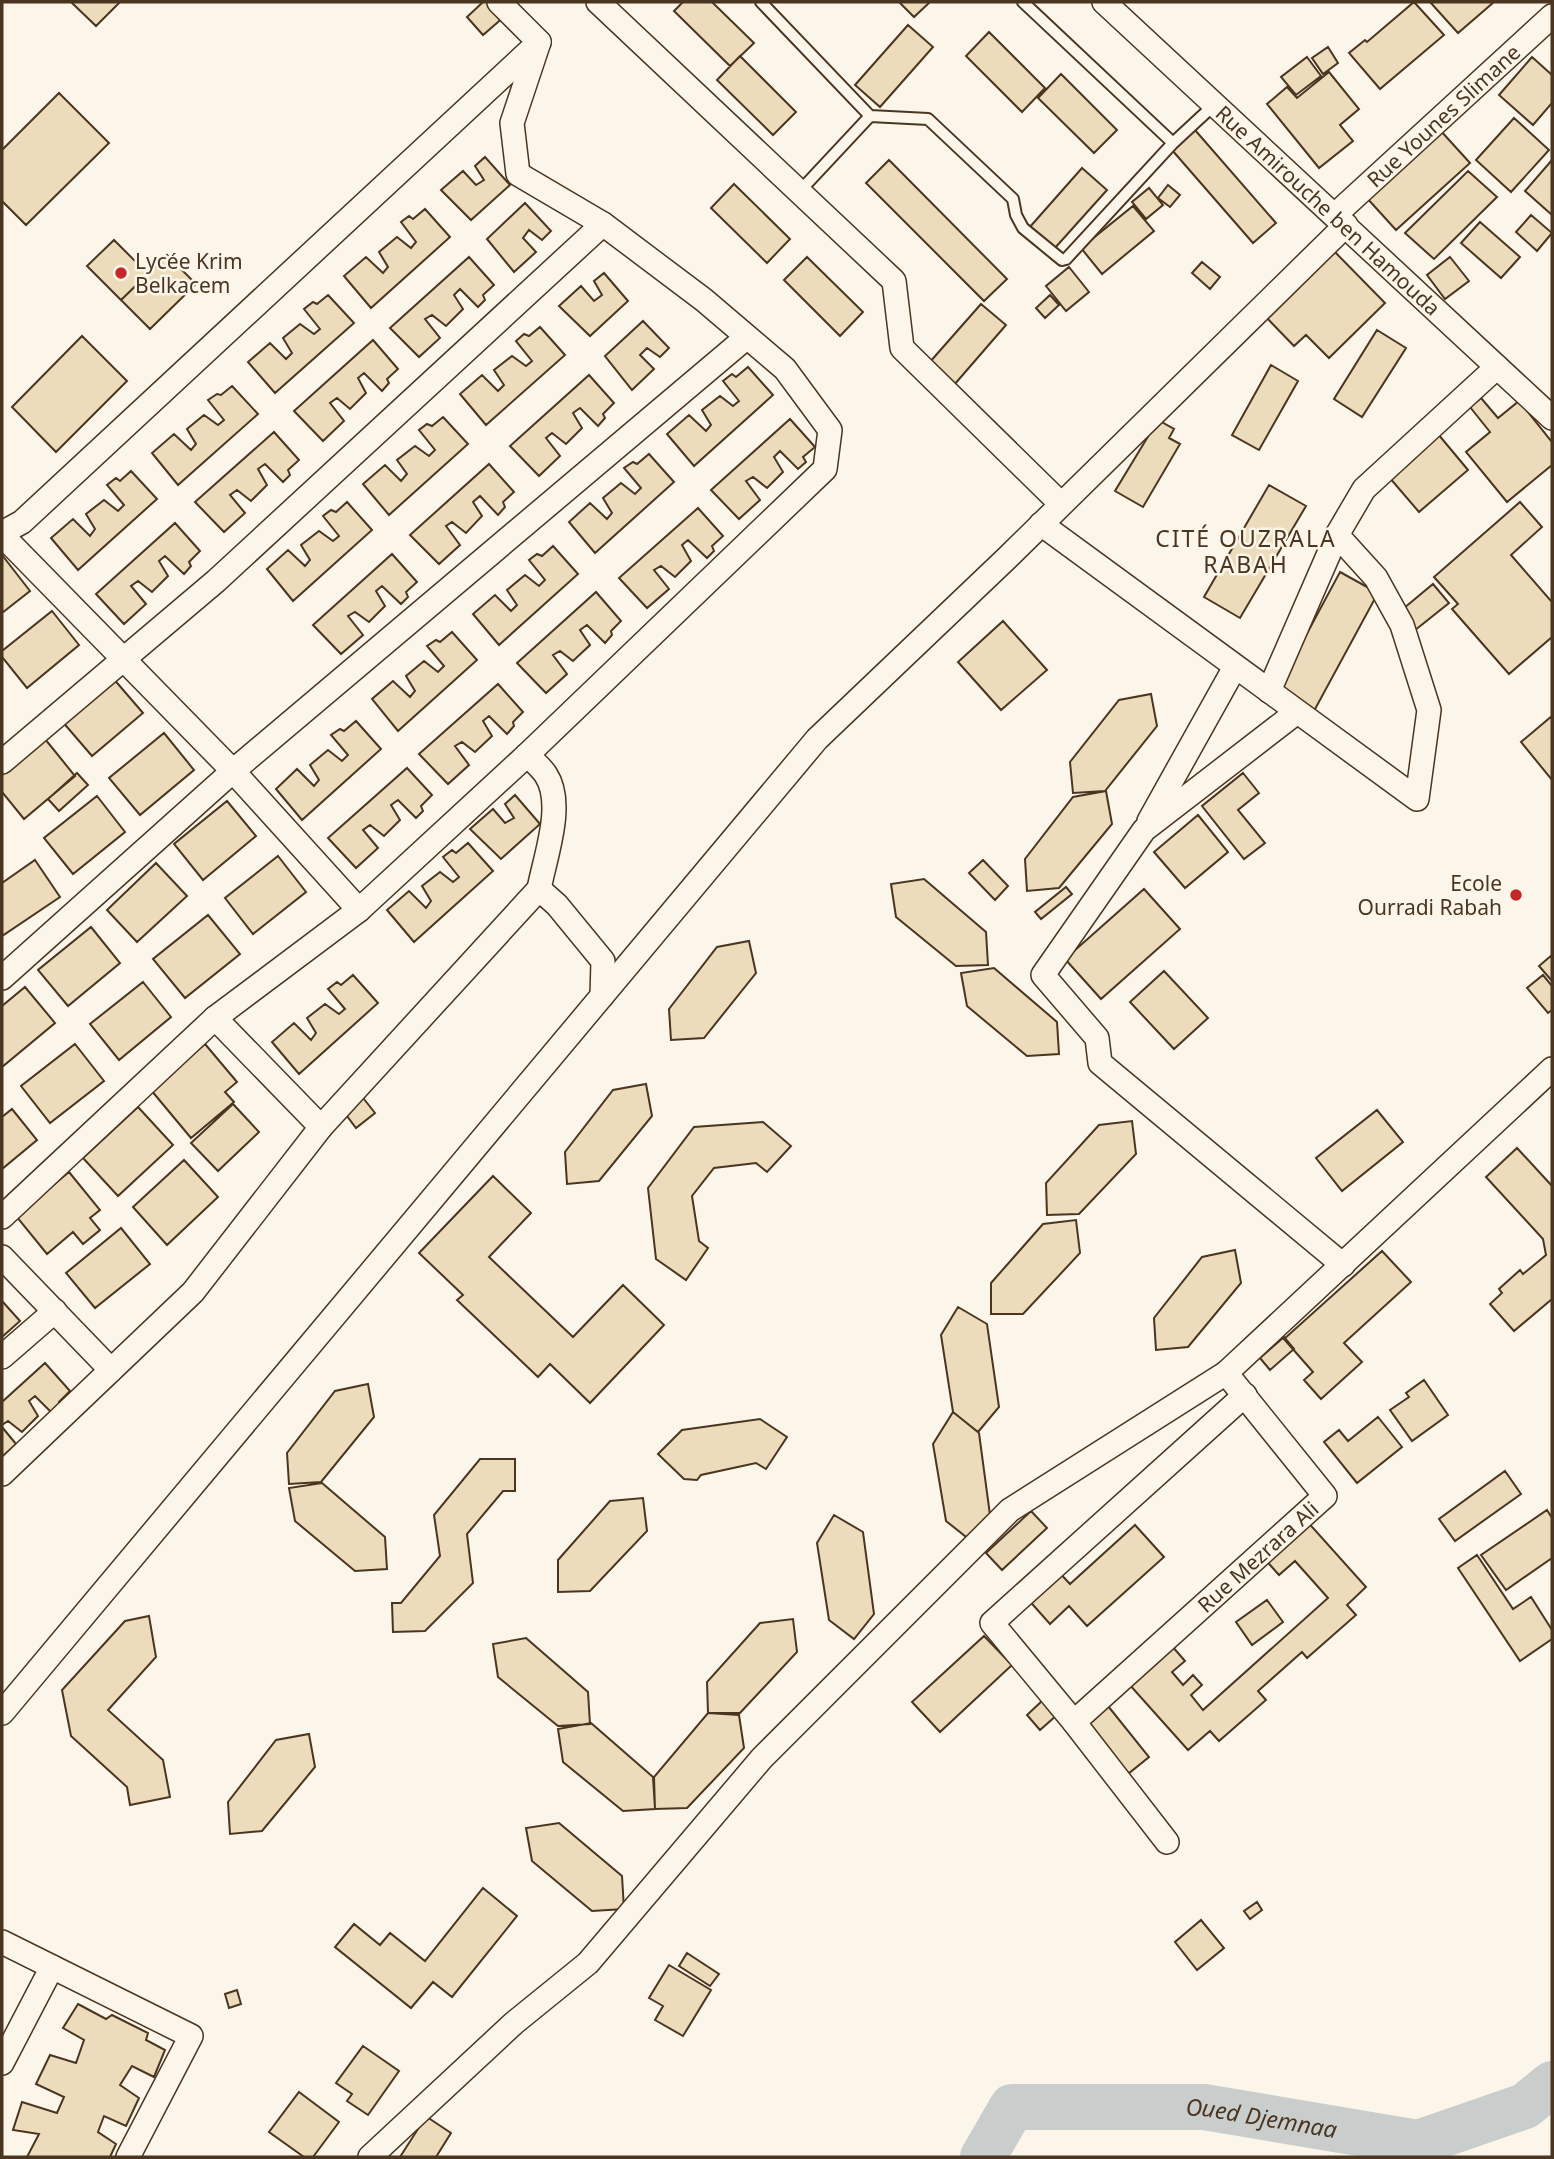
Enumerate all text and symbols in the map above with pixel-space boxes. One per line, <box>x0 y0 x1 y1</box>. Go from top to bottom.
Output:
street label: Rue Younes Slimane <box>1361 38 1526 193</box>
street label: Rue Amirouche ben Hamouda <box>1210 99 1447 321</box>
place label: Lycée Krim Belkacem <box>135 247 243 299</box>
marker: Lycée Krim Belkacem <box>113 265 129 281</box>
district label: CITÉ OUZRALA RABAH <box>1155 522 1337 580</box>
place label: Ecole Ourradi Rabah <box>1358 869 1502 921</box>
marker: Ecole Ourradi Rabah <box>1508 887 1524 903</box>
street label: Rue Mezrara Ali <box>1191 1495 1324 1618</box>
water label: Oued Djemnaa <box>1186 2091 1340 2145</box>

